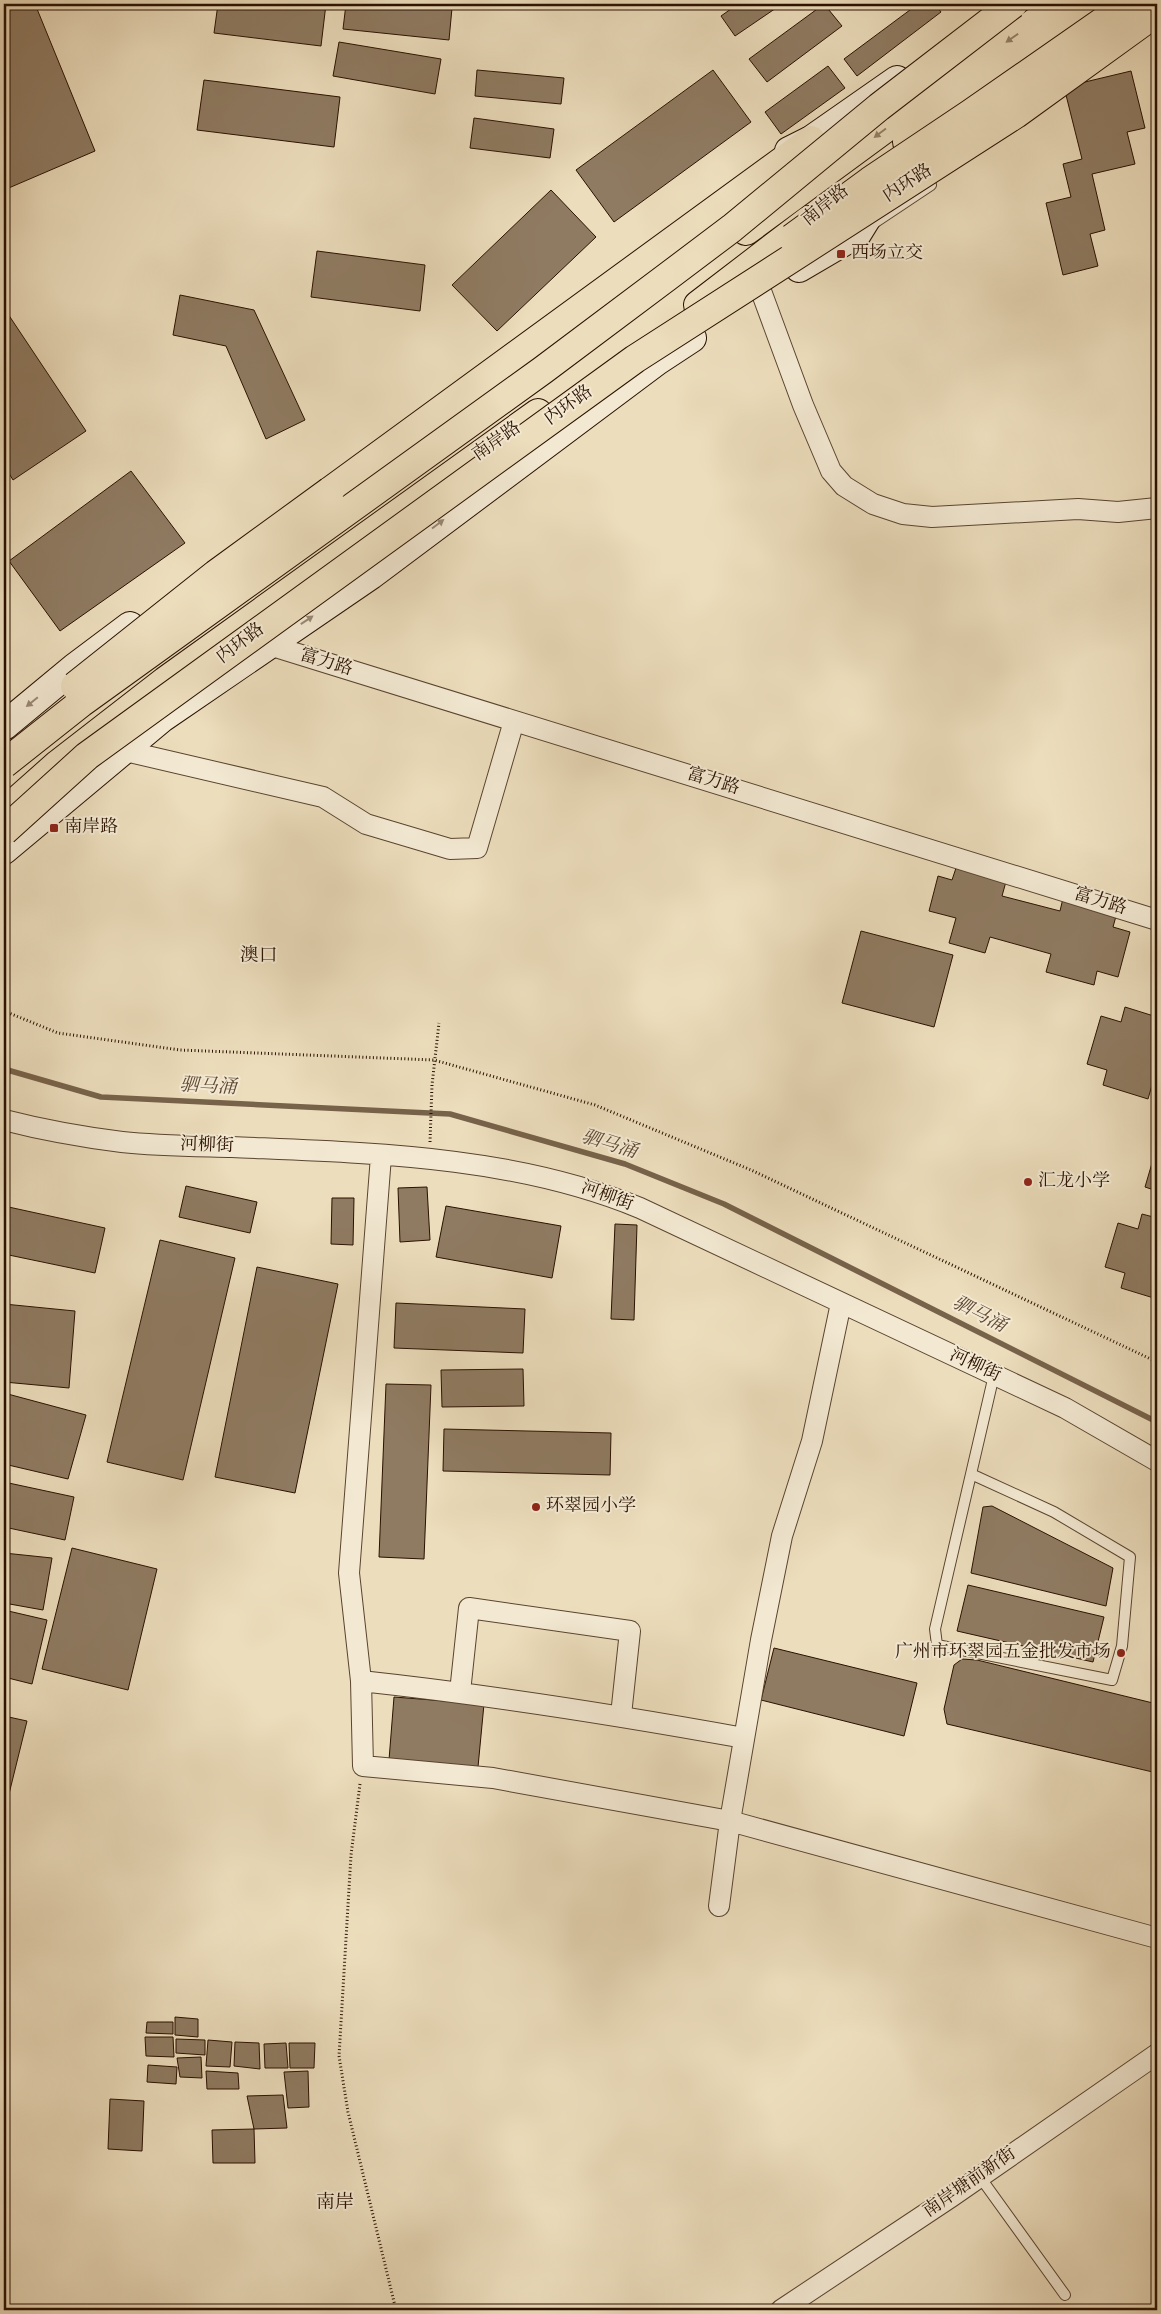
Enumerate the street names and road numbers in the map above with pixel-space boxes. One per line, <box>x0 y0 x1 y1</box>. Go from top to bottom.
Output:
street label: 内环路 <box>878 158 938 210</box>
street label: 南岸路 <box>797 179 855 233</box>
street label: 内环路 <box>540 380 598 432</box>
street label: 南岸路 <box>467 416 527 468</box>
street label: 内环路 <box>212 617 270 671</box>
street label: 富力路 <box>296 643 356 683</box>
street label: 富力路 <box>683 762 743 802</box>
street label: 富力路 <box>1070 882 1130 922</box>
street label: 河柳街 <box>180 1132 234 1160</box>
street label: 河柳街 <box>577 1176 637 1218</box>
street label: 河柳街 <box>945 1343 1005 1389</box>
street label: 南岸塘前新街 <box>918 2141 1022 2225</box>

